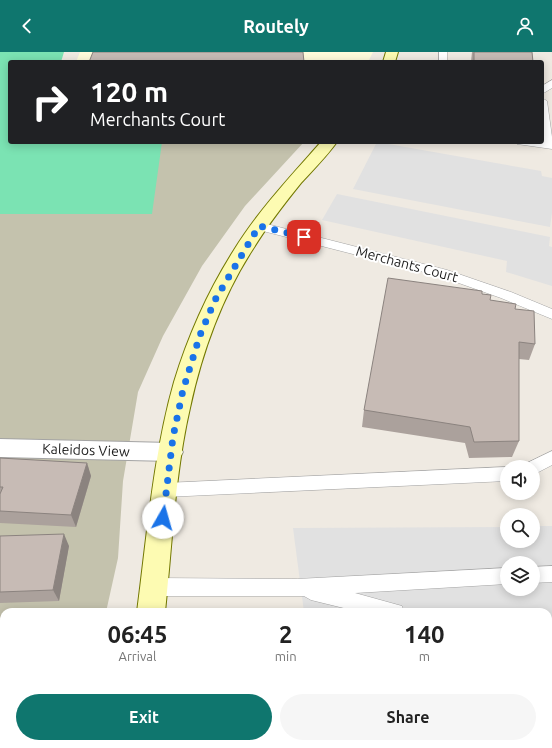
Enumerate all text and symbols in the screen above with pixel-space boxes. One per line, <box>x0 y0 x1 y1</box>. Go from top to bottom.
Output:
icon: back <box>16 15 38 37</box>
icon: person <box>514 15 536 37</box>
text: Routely <box>243 16 309 36</box>
icon: right <box>24 76 76 128</box>
text: 120 m <box>90 76 168 107</box>
text: Merchants Court <box>90 109 225 129</box>
pin <box>287 220 321 254</box>
icon: arrive <box>293 226 315 248</box>
street label: Merchants Court <box>354 243 460 285</box>
street label: Kaleidos View <box>42 440 130 460</box>
map controls <box>500 460 540 596</box>
button: sound <box>500 460 540 500</box>
position arrow <box>142 497 184 539</box>
button: search <box>500 508 540 548</box>
button: layers <box>500 556 540 596</box>
text: 06:45 <box>107 621 167 648</box>
text: 2 <box>279 621 292 648</box>
text: 140 <box>404 621 445 648</box>
text: Arrival <box>118 649 156 663</box>
text: min <box>275 649 297 663</box>
text: m <box>419 649 430 663</box>
button: Exit <box>16 694 272 740</box>
button: Share <box>280 694 536 740</box>

